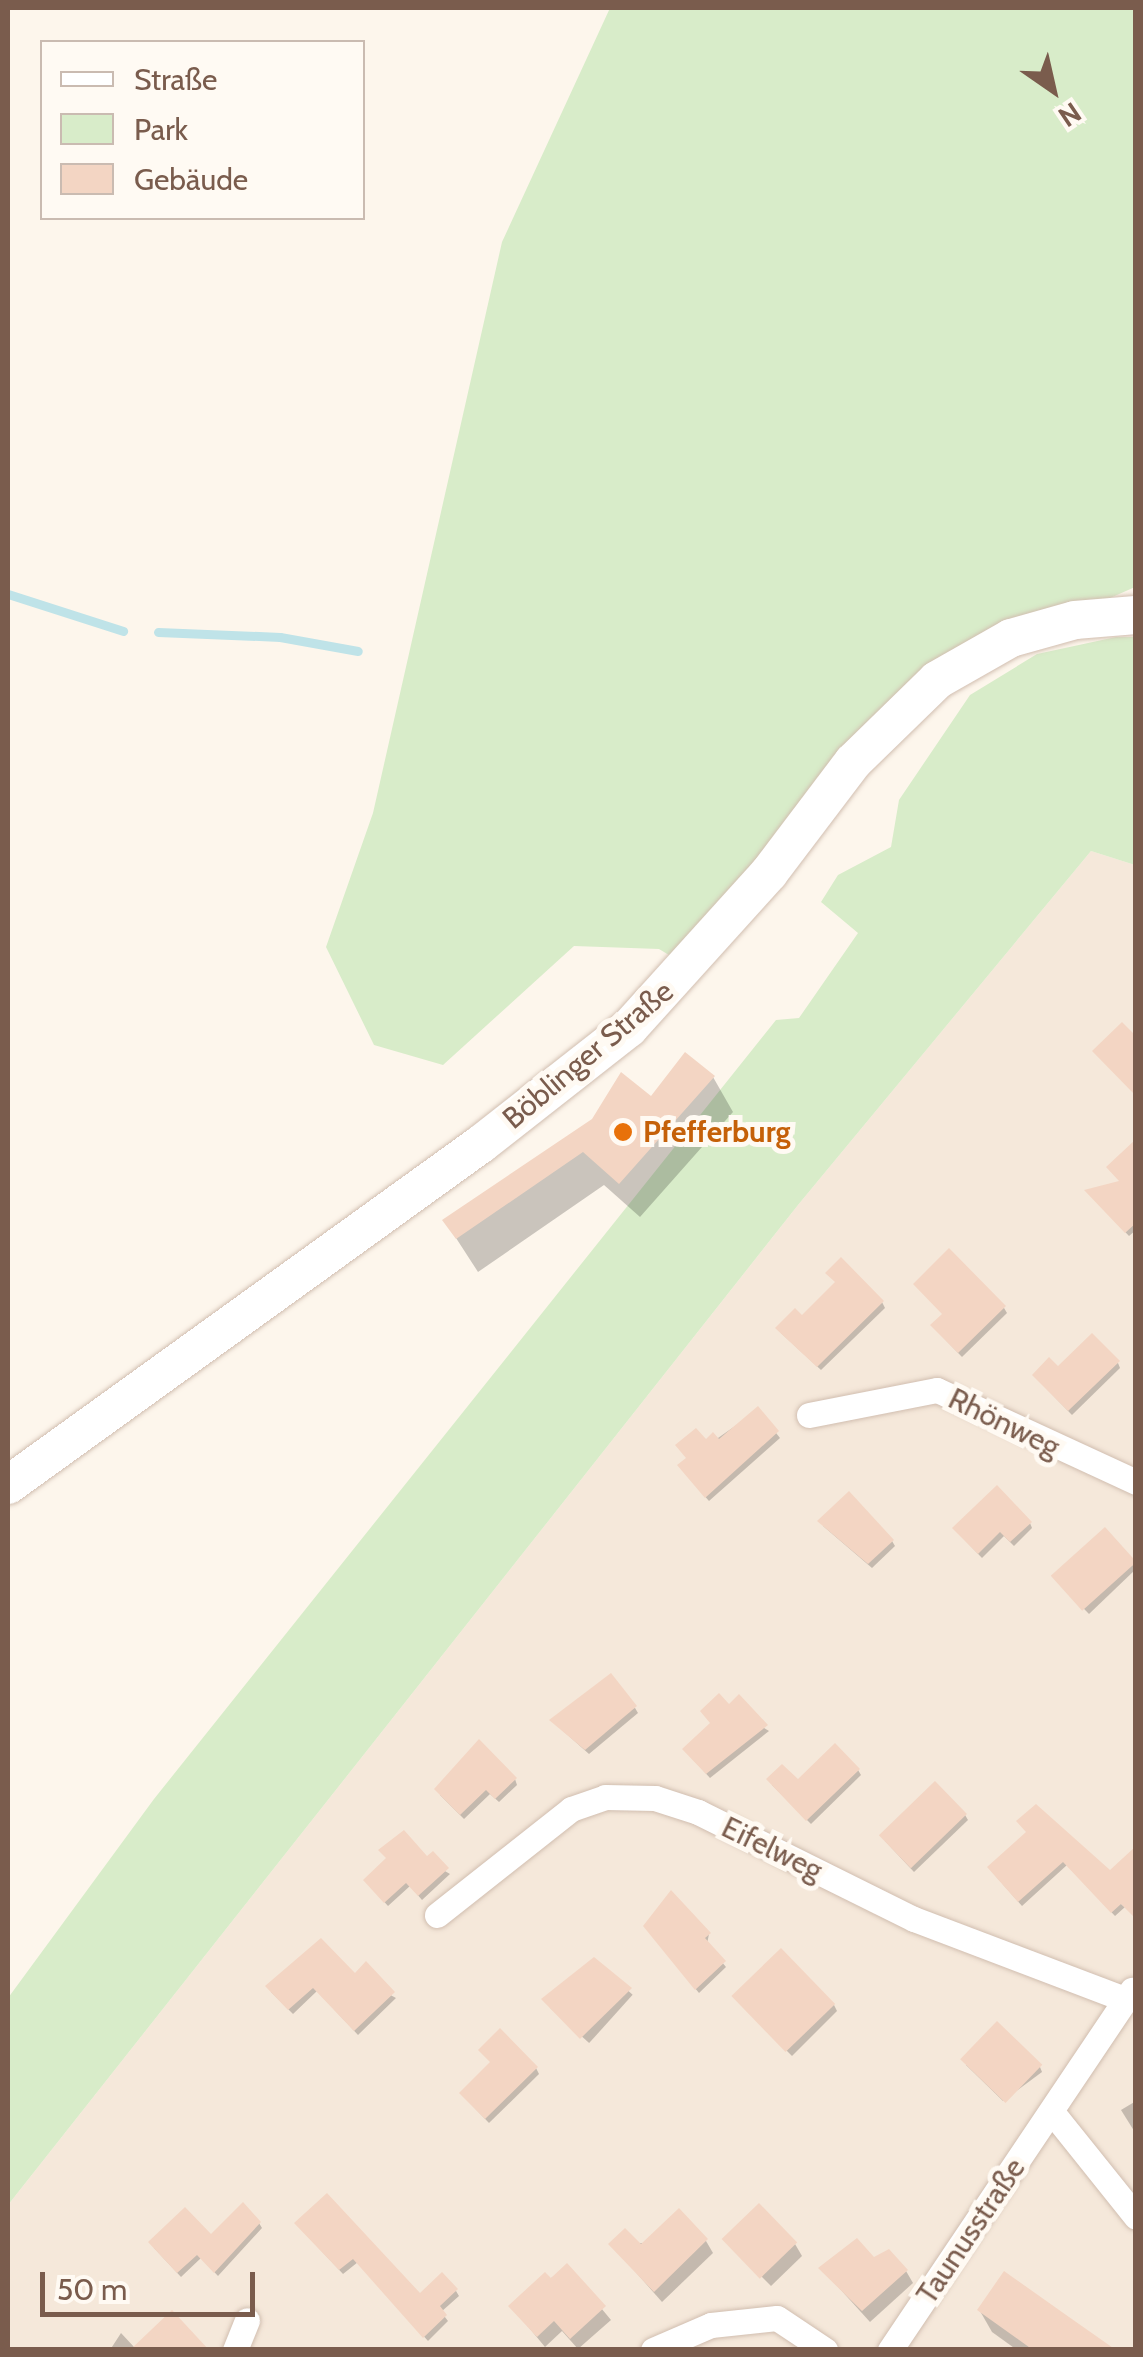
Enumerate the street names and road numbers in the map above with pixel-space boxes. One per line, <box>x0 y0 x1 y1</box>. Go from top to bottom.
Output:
street label: Böblinger Straße <box>496 973 680 1137</box>
street label: Rhönweg <box>943 1381 1065 1465</box>
street label: Eifelweg <box>716 1809 828 1889</box>
street label: Taunusstraße <box>909 2151 1033 2311</box>

